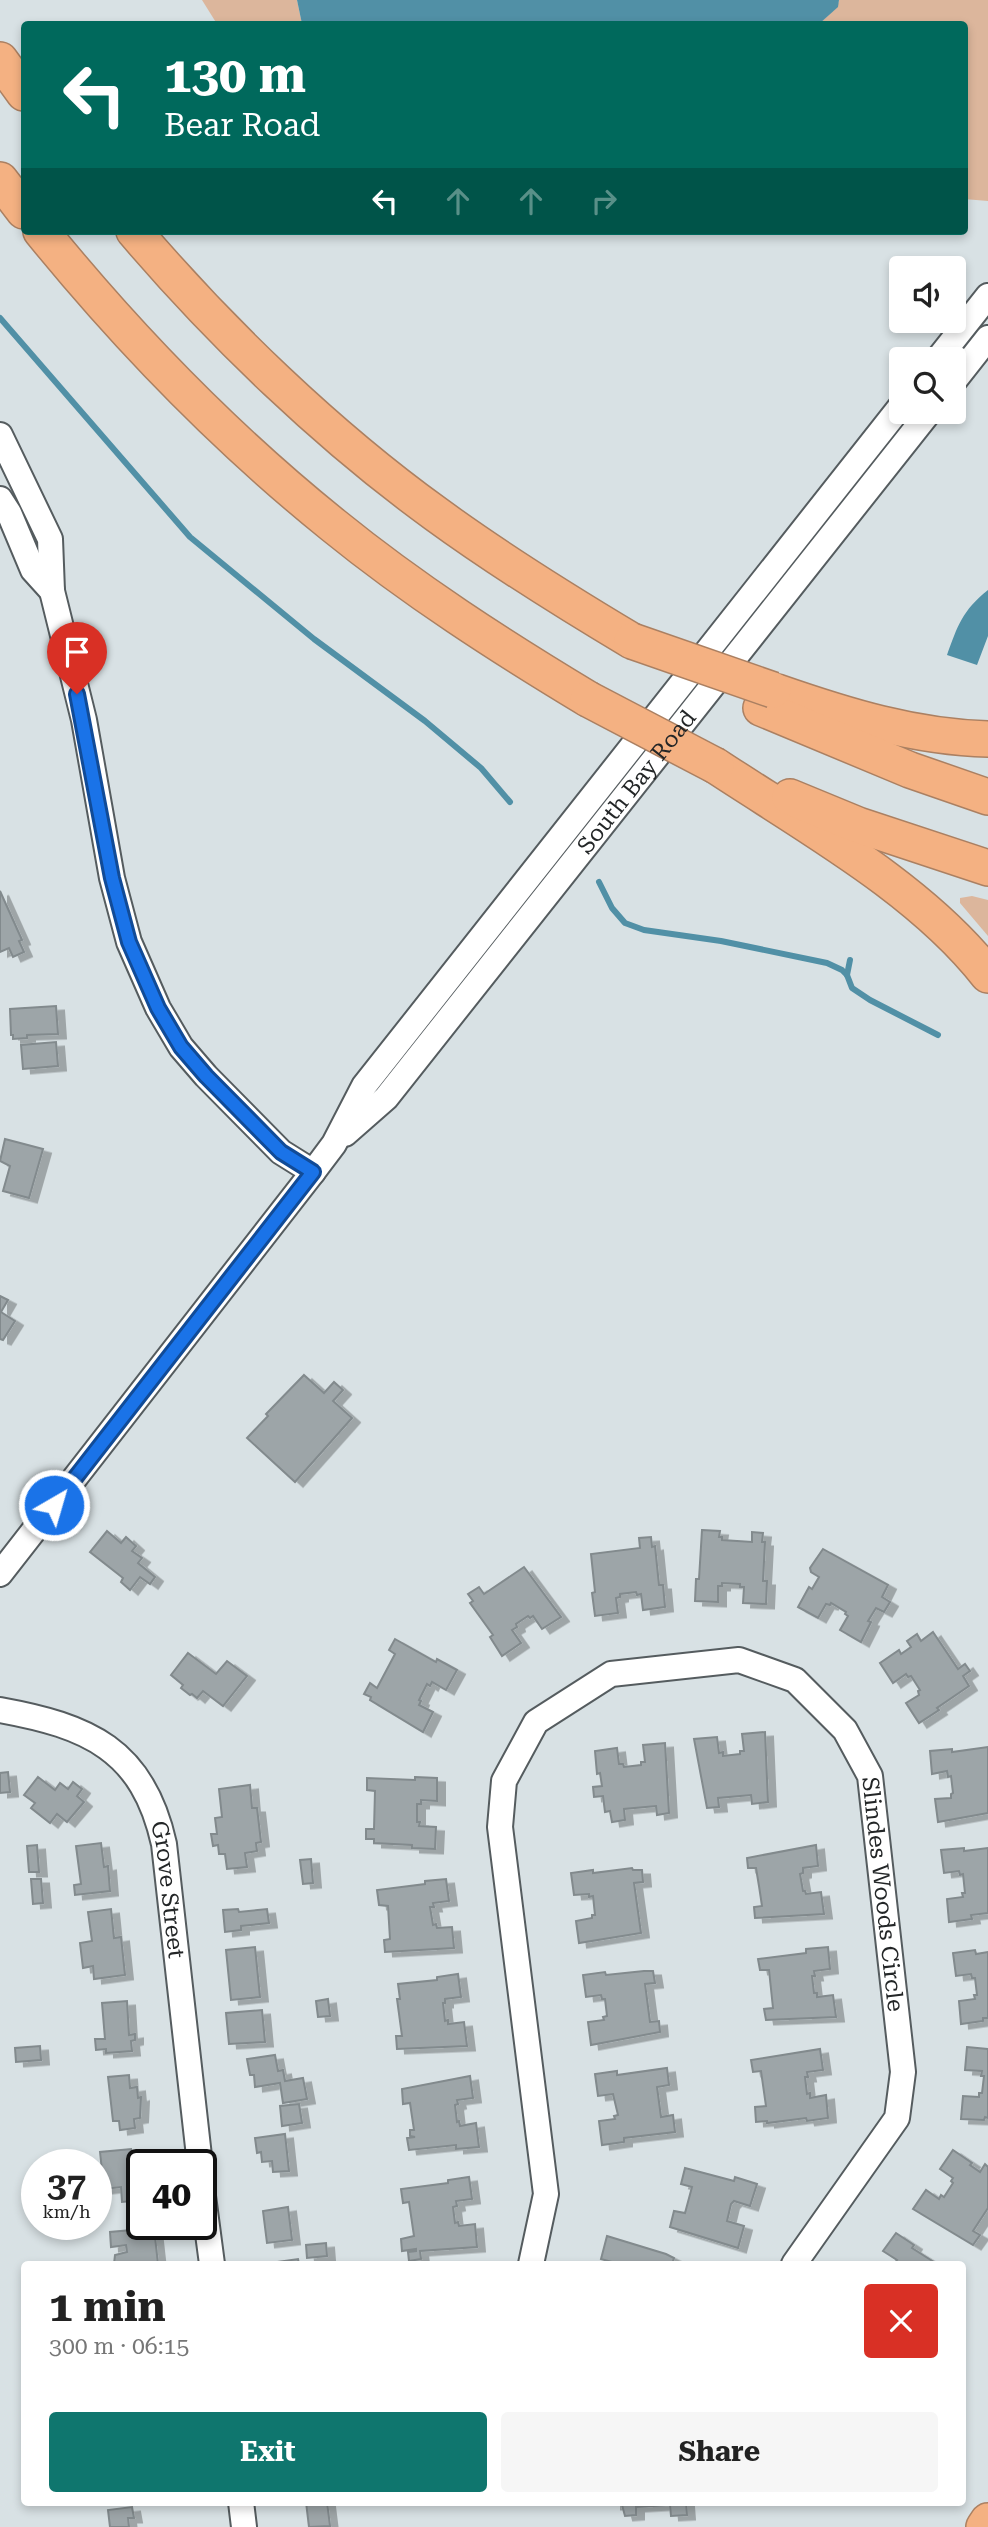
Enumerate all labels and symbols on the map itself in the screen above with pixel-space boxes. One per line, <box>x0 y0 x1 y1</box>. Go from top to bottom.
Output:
pin <box>47 622 107 694</box>
street label: South Bay Road <box>571 704 702 859</box>
position arrow <box>17 1468 91 1542</box>
street label: Slindes Woods Circle <box>857 1775 910 2013</box>
street label: Grove Street <box>145 1818 190 1960</box>
speed limit sign: 40 <box>126 2149 217 2240</box>

